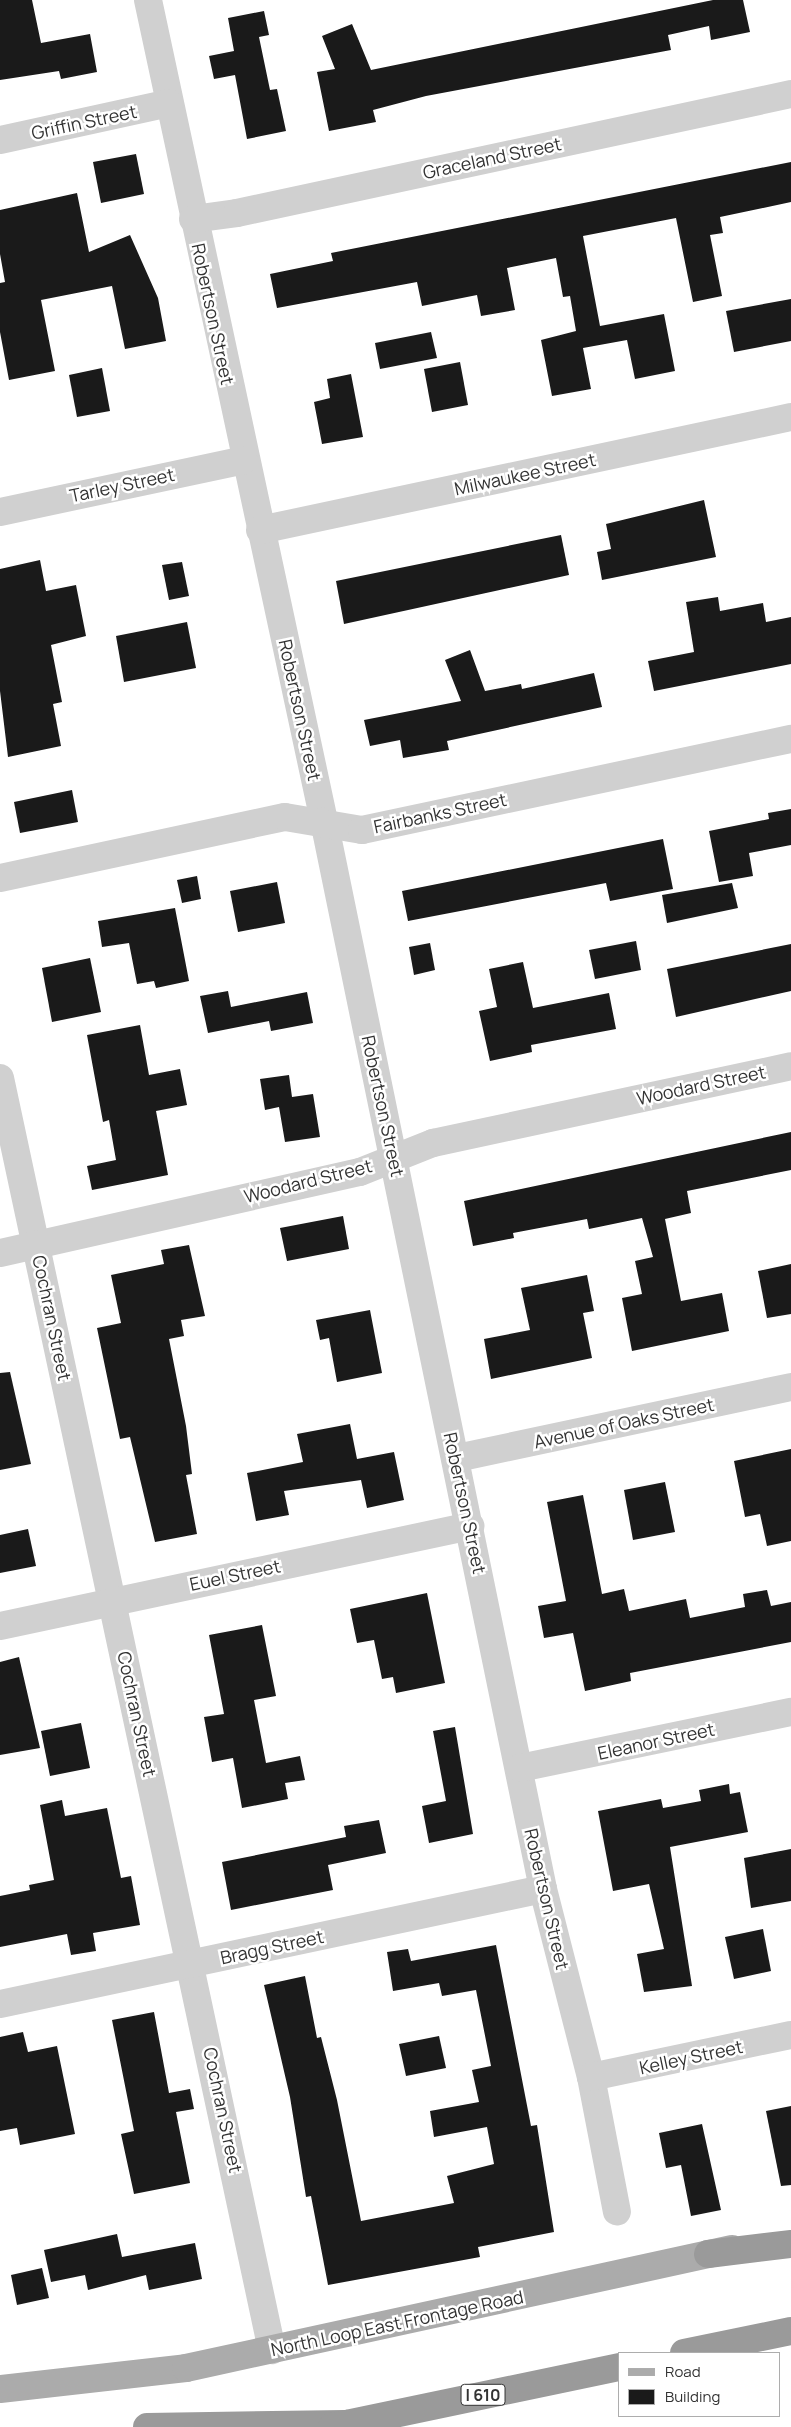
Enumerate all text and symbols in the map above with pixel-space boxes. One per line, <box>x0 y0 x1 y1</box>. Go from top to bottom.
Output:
street label: Griffin Street <box>29 100 139 144</box>
street label: Graceland Street <box>421 133 563 183</box>
street label: Robertson Street <box>187 241 239 387</box>
street label: Milwaukee Street <box>452 448 598 500</box>
street label: Tarley Street <box>68 463 176 507</box>
street label: Robertson Street <box>274 637 326 783</box>
street label: Fairbanks Street <box>372 788 508 838</box>
street label: Robertson Street <box>357 1033 409 1179</box>
street label: Woodard Street <box>635 1061 767 1109</box>
street label: Woodard Street <box>242 1155 374 1207</box>
street label: Cochran Street <box>28 1253 76 1383</box>
street label: Avenue of Oaks Street <box>532 1393 716 1453</box>
street label: Robertson Street <box>439 1430 491 1576</box>
street label: Euel Street <box>188 1555 282 1595</box>
street label: Cochran Street <box>113 1649 161 1779</box>
street label: Eleanor Street <box>596 1718 716 1764</box>
street label: Robertson Street <box>520 1826 574 1972</box>
street label: Bragg Street <box>218 1926 326 1968</box>
street label: Kelley Street <box>637 2036 745 2078</box>
street label: Cochran Street <box>199 2045 247 2175</box>
street label: North Loop East Frontage Road <box>269 2286 525 2360</box>
legend <box>618 2352 781 2417</box>
text: Road <box>665 2361 701 2382</box>
road number: I 610 <box>460 2382 506 2408</box>
text: Building <box>665 2386 720 2407</box>

